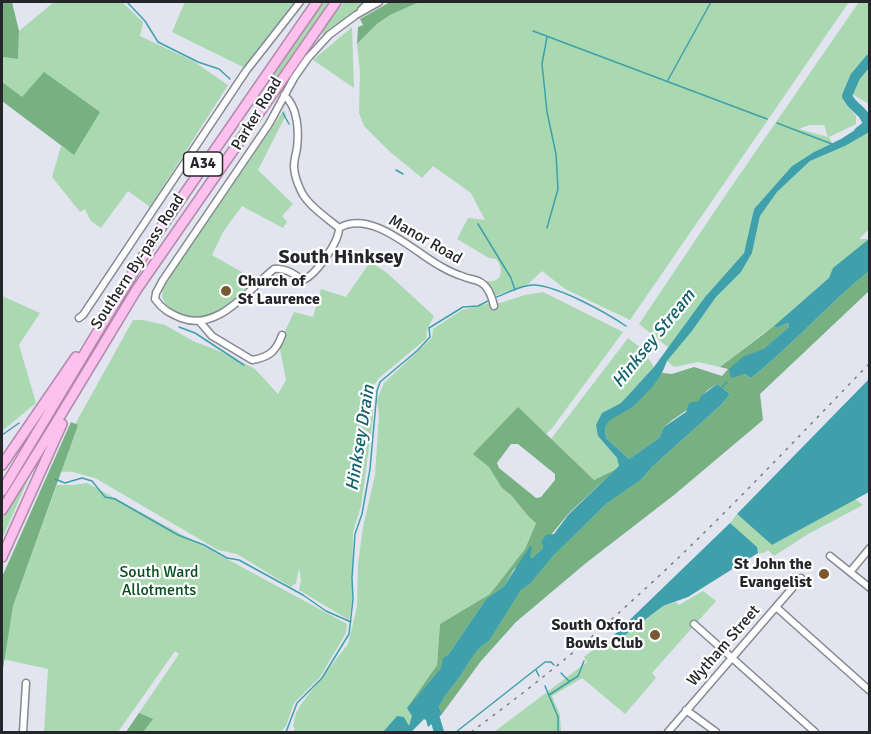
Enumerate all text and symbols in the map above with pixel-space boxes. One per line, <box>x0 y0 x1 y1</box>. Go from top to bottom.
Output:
street label: Parker Road <box>228 74 286 154</box>
road number: A34 <box>184 152 222 176</box>
street label: Southern By-pass Road <box>87 191 189 333</box>
street label: Manor Road <box>385 211 465 269</box>
district label: South Hinksey <box>279 246 403 270</box>
place label: Church of St Laurence <box>238 272 320 310</box>
marker: Church of St Laurence <box>219 284 233 298</box>
water label: Hinksey Stream <box>608 286 700 392</box>
water label: Hinksey Drain <box>342 384 380 492</box>
place label: St John the Evangelist <box>734 555 812 593</box>
park label: South Ward Allotments <box>119 563 199 601</box>
marker: St John the Evangelist <box>817 567 831 581</box>
street label: Wytham Street <box>683 601 765 691</box>
place label: South Oxford Bowls Club <box>551 616 643 654</box>
marker: South Oxford Bowls Club <box>648 628 662 642</box>

